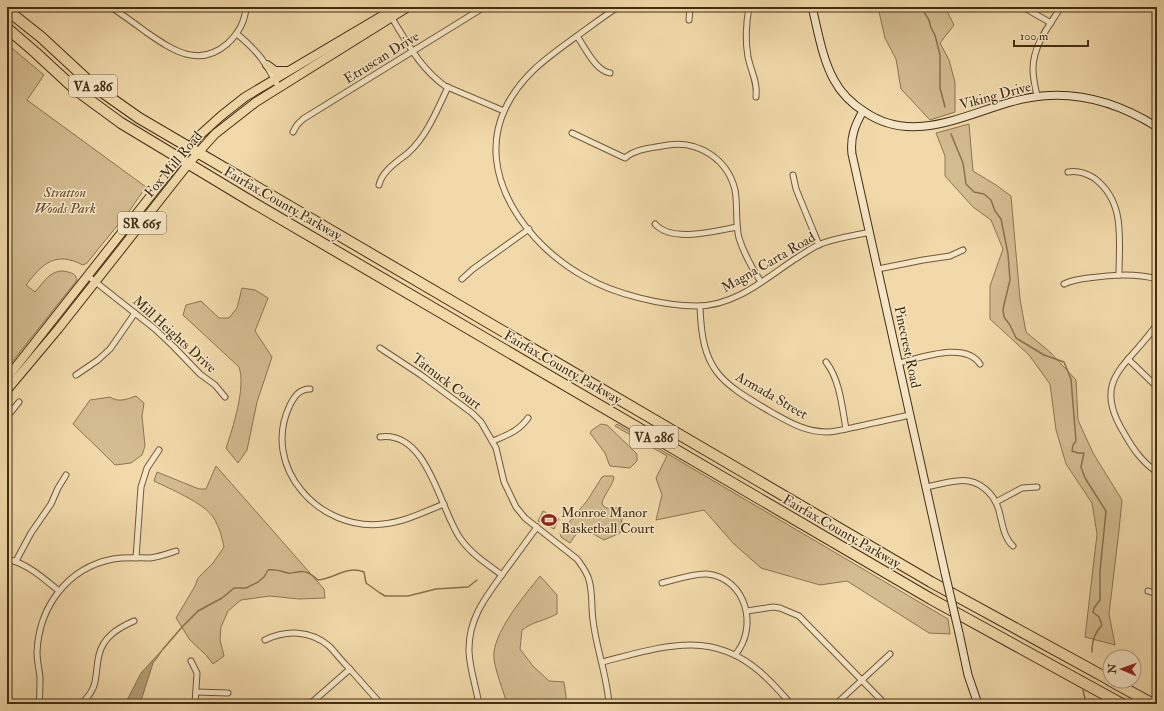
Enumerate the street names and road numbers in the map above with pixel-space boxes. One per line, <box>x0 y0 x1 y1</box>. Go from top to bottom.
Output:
street label: Etruscan Drive <box>340 27 422 87</box>
road number: VA 286 <box>69 75 117 97</box>
street label: Viking Drive <box>958 78 1033 113</box>
street label: Fox Mill Road <box>141 128 206 201</box>
street label: Fairfax County Parkway <box>220 163 345 245</box>
road number: SR 665 <box>118 212 166 234</box>
street label: Magna Carta Road <box>718 229 818 296</box>
street label: Mill Heights Drive <box>129 292 220 377</box>
street label: Pinecrest Road <box>891 305 924 390</box>
street label: Fairfax County Parkway <box>500 327 625 409</box>
street label: Tatnuck Court <box>409 350 485 413</box>
street label: Armada Street <box>732 368 811 423</box>
road number: VA 286 <box>630 426 678 448</box>
street label: Fairfax County Parkway <box>779 491 904 573</box>

